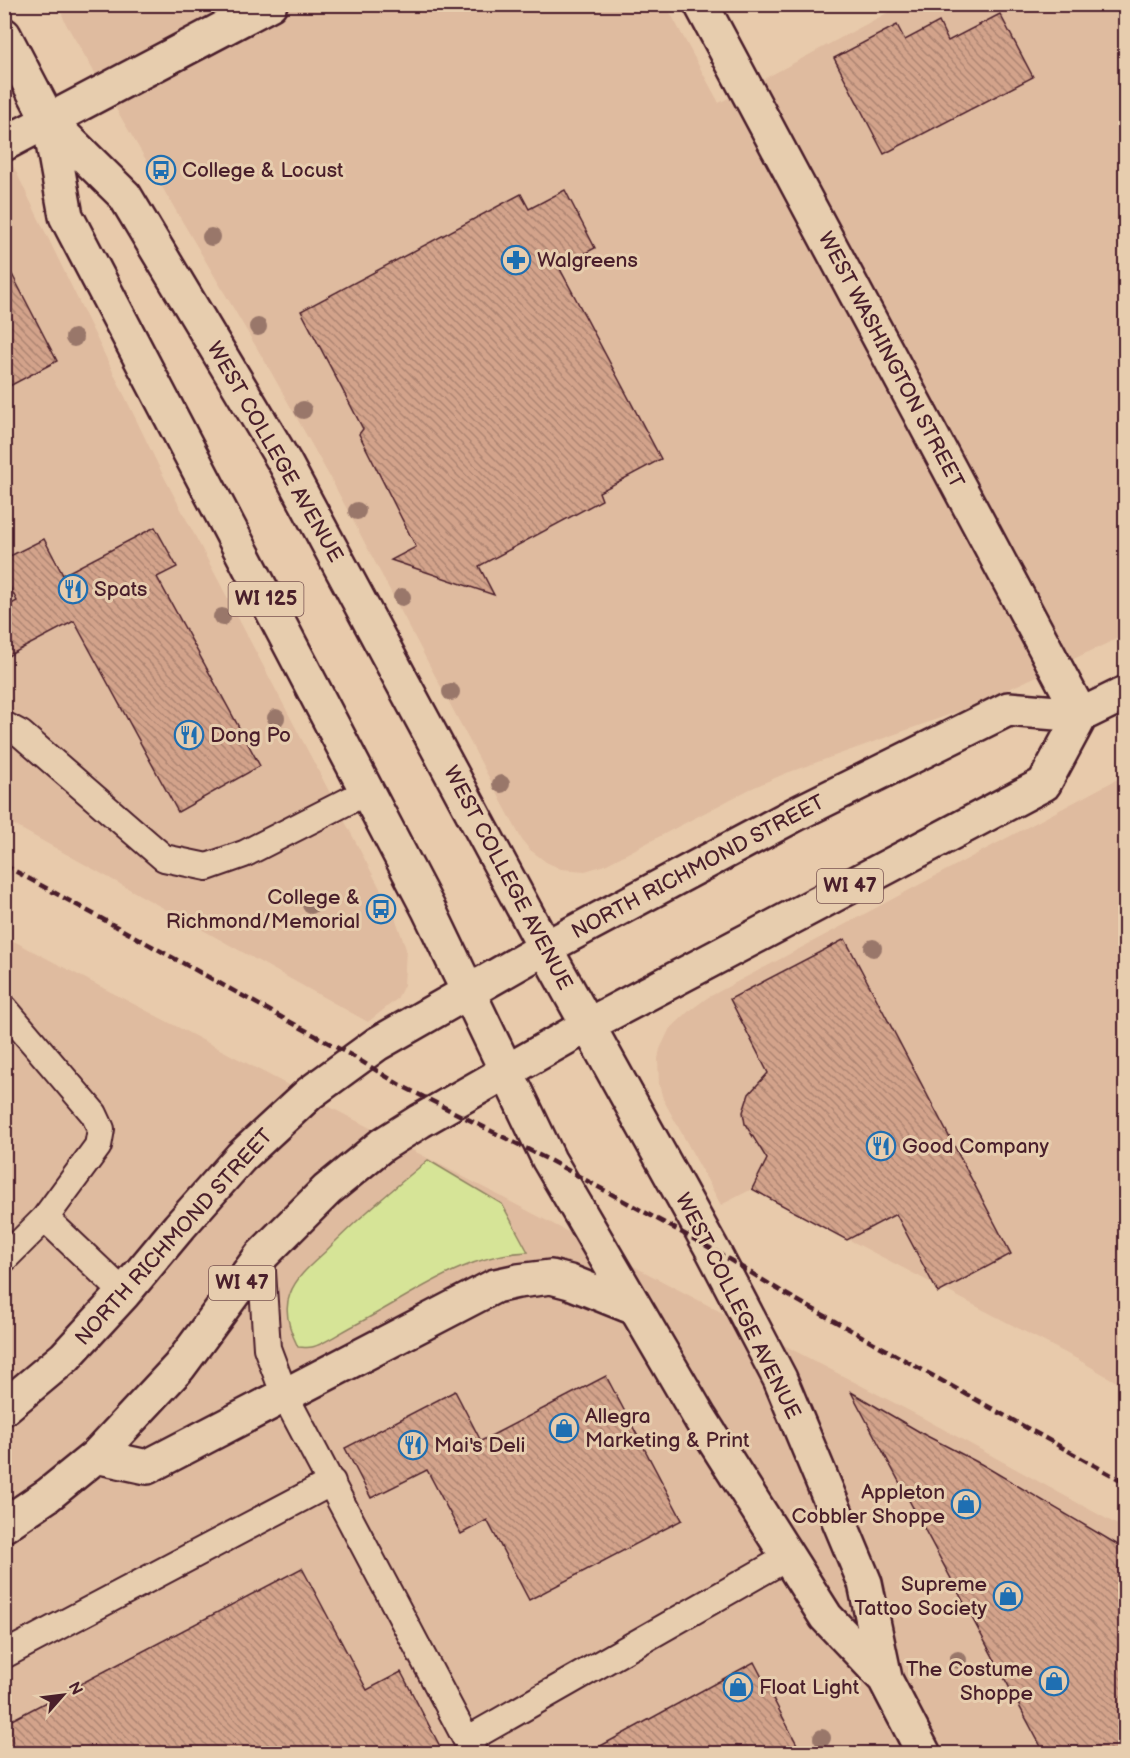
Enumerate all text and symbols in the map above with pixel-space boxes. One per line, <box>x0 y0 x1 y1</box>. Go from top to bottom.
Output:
bus stop icon: College & Locust <box>145 154 177 186</box>
place label: College & Locust <box>182 158 344 183</box>
street label: WEST WASHINGTON STREET <box>813 227 970 493</box>
pharmacy icon: Walgreens <box>500 244 532 276</box>
place label: Walgreens <box>537 248 638 273</box>
street label: WEST COLLEGE AVENUE <box>202 337 348 567</box>
restaurant icon: Spats <box>57 573 89 605</box>
place label: Spats <box>94 577 147 602</box>
road number: WI 125 <box>228 582 304 616</box>
restaurant icon: Dong Po <box>173 719 205 751</box>
place label: Dong Po <box>210 723 291 748</box>
street label: WEST COLLEGE AVENUE <box>438 762 578 994</box>
street label: NORTH RICHMOND STREET <box>567 789 829 944</box>
road number: WI 47 <box>817 869 883 903</box>
place label: College & Richmond/Memorial <box>166 885 360 934</box>
bus stop icon: College & Richmond/Memorial <box>365 893 397 925</box>
street label: NORTH RICHMOND STREET <box>70 1123 278 1350</box>
restaurant icon: Good Company <box>865 1130 897 1162</box>
place label: Good Company <box>902 1134 1049 1159</box>
street label: WEST COLLEGE AVENUE <box>670 1189 806 1423</box>
road number: WI 47 <box>209 1266 275 1300</box>
place label: Allegra Marketing & Print <box>585 1404 750 1453</box>
shop icon: Allegra Marketing & Print <box>548 1412 580 1444</box>
restaurant icon: Mai's Deli <box>397 1429 429 1461</box>
place label: Mai's Deli <box>434 1433 525 1458</box>
place label: Appleton Cobbler Shoppe <box>792 1480 945 1529</box>
shop icon: Appleton Cobbler Shoppe <box>950 1488 982 1520</box>
place label: Supreme Tattoo Society <box>854 1572 987 1621</box>
shop icon: Supreme Tattoo Society <box>992 1580 1024 1612</box>
place label: The Costume Shoppe <box>906 1657 1033 1706</box>
north arrow <box>33 1665 93 1725</box>
shop icon: The Costume Shoppe <box>1038 1665 1070 1697</box>
shop icon: Float Light <box>722 1671 754 1703</box>
place label: Float Light <box>759 1675 860 1700</box>
text: N <box>64 1679 86 1698</box>

